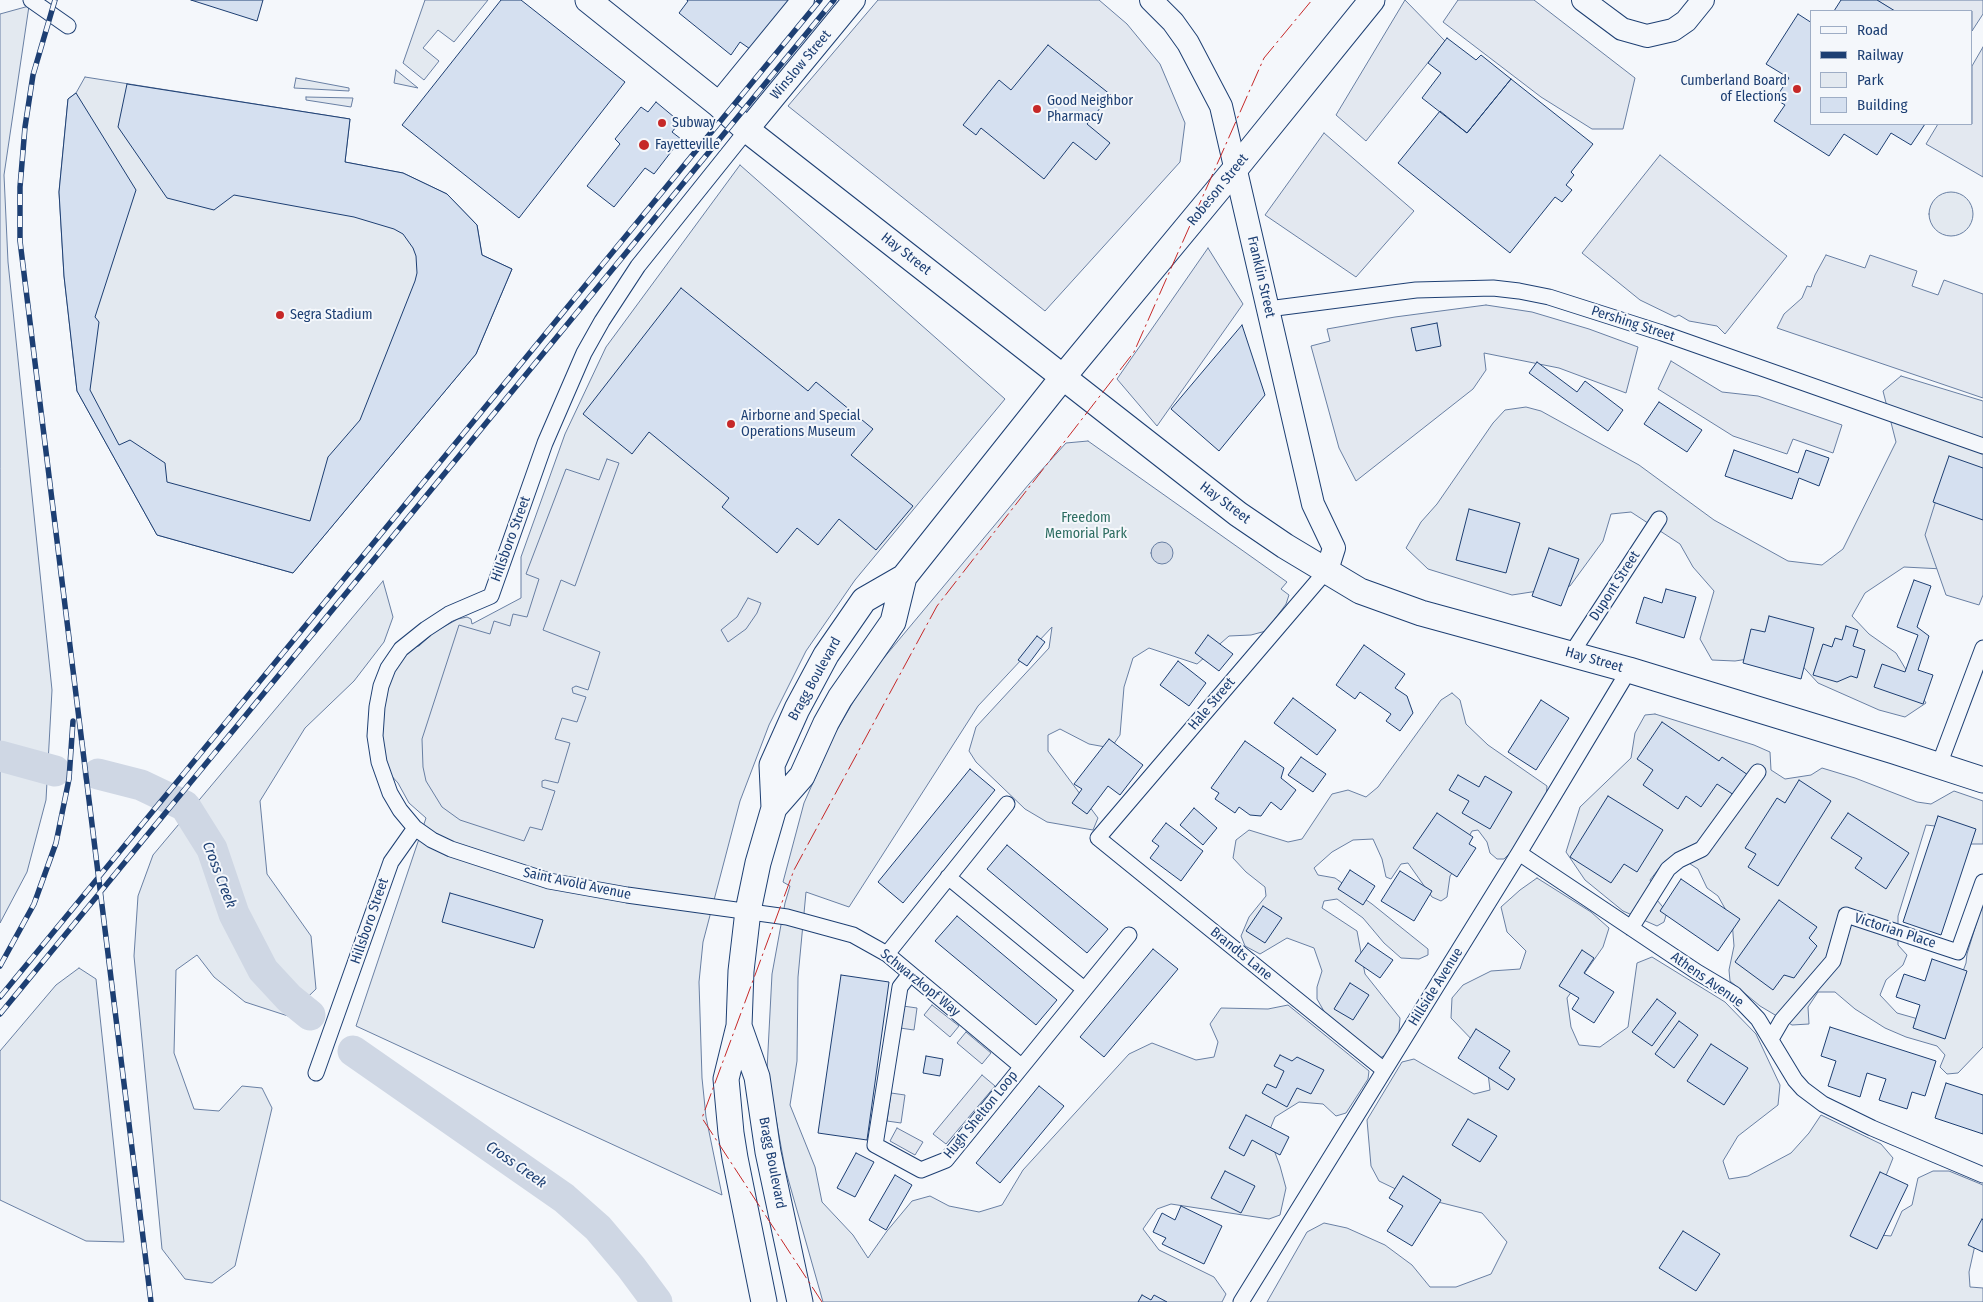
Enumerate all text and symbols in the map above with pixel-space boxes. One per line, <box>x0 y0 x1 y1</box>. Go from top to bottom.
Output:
legend <box>1810 10 1973 125</box>
text: Road <box>1857 21 1888 39</box>
street label: Winslow Street <box>767 27 835 103</box>
text: Railway <box>1857 46 1904 64</box>
text: Park <box>1857 71 1884 89</box>
place label: Cumberland Board of Elections <box>1680 73 1787 105</box>
marker: Cumberland Board of Elections <box>1791 83 1803 95</box>
place label: Good Neighbor Pharmacy <box>1047 93 1133 125</box>
text: Building <box>1857 96 1908 114</box>
marker: Good Neighbor Pharmacy <box>1031 103 1043 115</box>
place label: Subway <box>672 115 716 131</box>
marker: Subway <box>656 117 668 129</box>
place label: Fayetteville <box>655 137 720 153</box>
marker: Fayetteville <box>637 138 651 152</box>
street label: Robeson Street <box>1184 151 1252 229</box>
street label: Hay Street <box>878 229 934 279</box>
street label: Franklin Street <box>1243 235 1279 319</box>
street label: Pershing Street <box>1589 303 1677 345</box>
place label: Segra Stadium <box>290 307 372 323</box>
marker: Segra Stadium <box>274 309 286 321</box>
place label: Airborne and Special Operations Museum <box>741 408 860 441</box>
marker: Airborne and Special Operations Museum <box>725 418 737 430</box>
street label: Hay Street <box>1196 479 1254 527</box>
street label: Hillsboro Street <box>488 494 534 584</box>
park label: Freedom Memorial Park <box>1045 510 1127 542</box>
street label: Dupont Street <box>1586 548 1644 624</box>
street label: Bragg Boulevard <box>785 634 845 724</box>
street label: Hay Street <box>1563 644 1625 676</box>
street label: Hale Street <box>1185 674 1239 734</box>
water label: Cross Creek <box>198 839 240 911</box>
street label: Saint Avold Avenue <box>521 864 633 904</box>
street label: Hillsboro Street <box>347 876 393 966</box>
street label: Victorian Place <box>1852 910 1938 952</box>
street label: Brandts Lane <box>1207 924 1275 984</box>
street label: Hillside Avenue <box>1405 945 1467 1029</box>
street label: Schwarzkopf Way <box>877 946 963 1020</box>
street label: Athens Avenue <box>1667 949 1747 1011</box>
street label: Hugh Shelton Loop <box>940 1068 1022 1162</box>
street label: Bragg Boulevard <box>755 1116 789 1210</box>
water label: Cross Creek <box>482 1138 550 1192</box>

